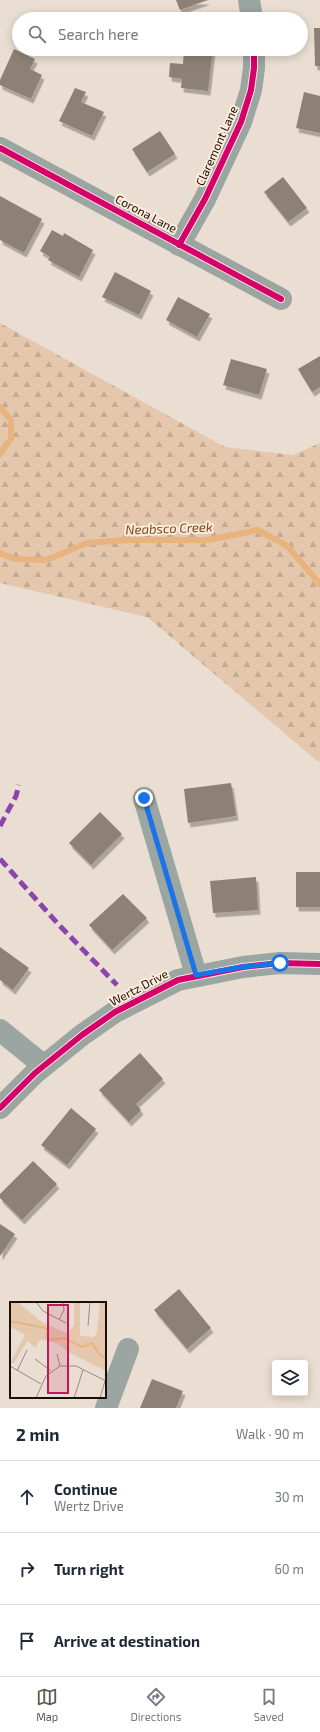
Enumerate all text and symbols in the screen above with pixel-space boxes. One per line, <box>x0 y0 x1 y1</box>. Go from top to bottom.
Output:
search box <box>12 12 308 56</box>
icon: search <box>26 23 48 45</box>
text: Search here <box>58 25 139 43</box>
street label: Claremont Lane <box>192 104 240 188</box>
street label: Corona Lane <box>113 191 180 235</box>
water label: Neabsco Creek <box>125 518 213 538</box>
route end <box>135 789 153 807</box>
route start <box>271 954 289 972</box>
street label: Wertz Drive <box>107 966 170 1008</box>
inset map <box>10 1302 106 1398</box>
map controls <box>272 1360 308 1396</box>
button: layers <box>272 1360 308 1396</box>
text: 2 min <box>16 1424 59 1444</box>
text: Walk · 90 m <box>236 1426 304 1442</box>
text: Continue <box>54 1480 117 1498</box>
icon: ahead <box>16 1486 38 1508</box>
text: 30 m <box>275 1489 304 1505</box>
text: Wertz Drive <box>54 1498 124 1514</box>
icon: right <box>16 1558 38 1580</box>
text: Turn right <box>54 1560 124 1578</box>
text: 60 m <box>274 1561 304 1577</box>
icon: arrive <box>16 1630 38 1652</box>
text: Arrive at destination <box>54 1632 200 1650</box>
tab: Map <box>36 1686 58 1723</box>
tab: Directions <box>131 1686 181 1723</box>
tab: Saved <box>254 1686 284 1723</box>

